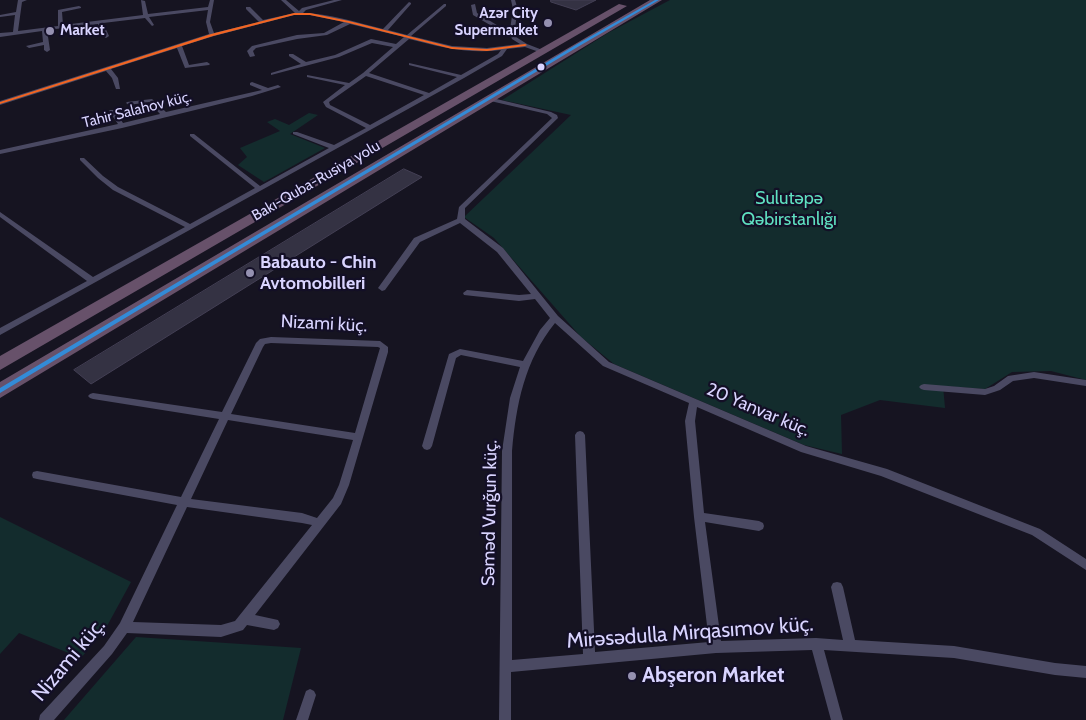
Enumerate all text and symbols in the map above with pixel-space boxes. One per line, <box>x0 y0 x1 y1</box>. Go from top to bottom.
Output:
place label: Azər City Supermarket <box>455 5 538 40</box>
marker: Azər City Supermarket <box>542 17 554 29</box>
place label: Market <box>60 22 105 40</box>
marker: Market <box>44 25 56 37</box>
unlabelled marker <box>536 62 546 72</box>
street label: Tahir Salahov küç. <box>81 88 193 132</box>
street label: Bakı-Quba-Rusiya yolu <box>249 137 383 225</box>
park label: Sulutəpə Qəbirstanlığı <box>741 188 837 230</box>
place label: Babauto - Chin Avtomobilleri <box>260 252 377 294</box>
marker: Babauto - Chin Avtomobilleri <box>244 267 256 279</box>
street label: Nizami küç. <box>280 311 368 337</box>
street label: 20 Yanvar küç. <box>703 379 813 441</box>
street label: Səməd Vurğun küç. <box>478 440 502 586</box>
street label: Mirəsədulla Mirqasımov küç. <box>566 612 814 654</box>
street label: Nizami küç. <box>27 613 111 707</box>
place label: Abşeron Market <box>642 663 784 689</box>
marker: Abşeron Market <box>626 670 638 682</box>

